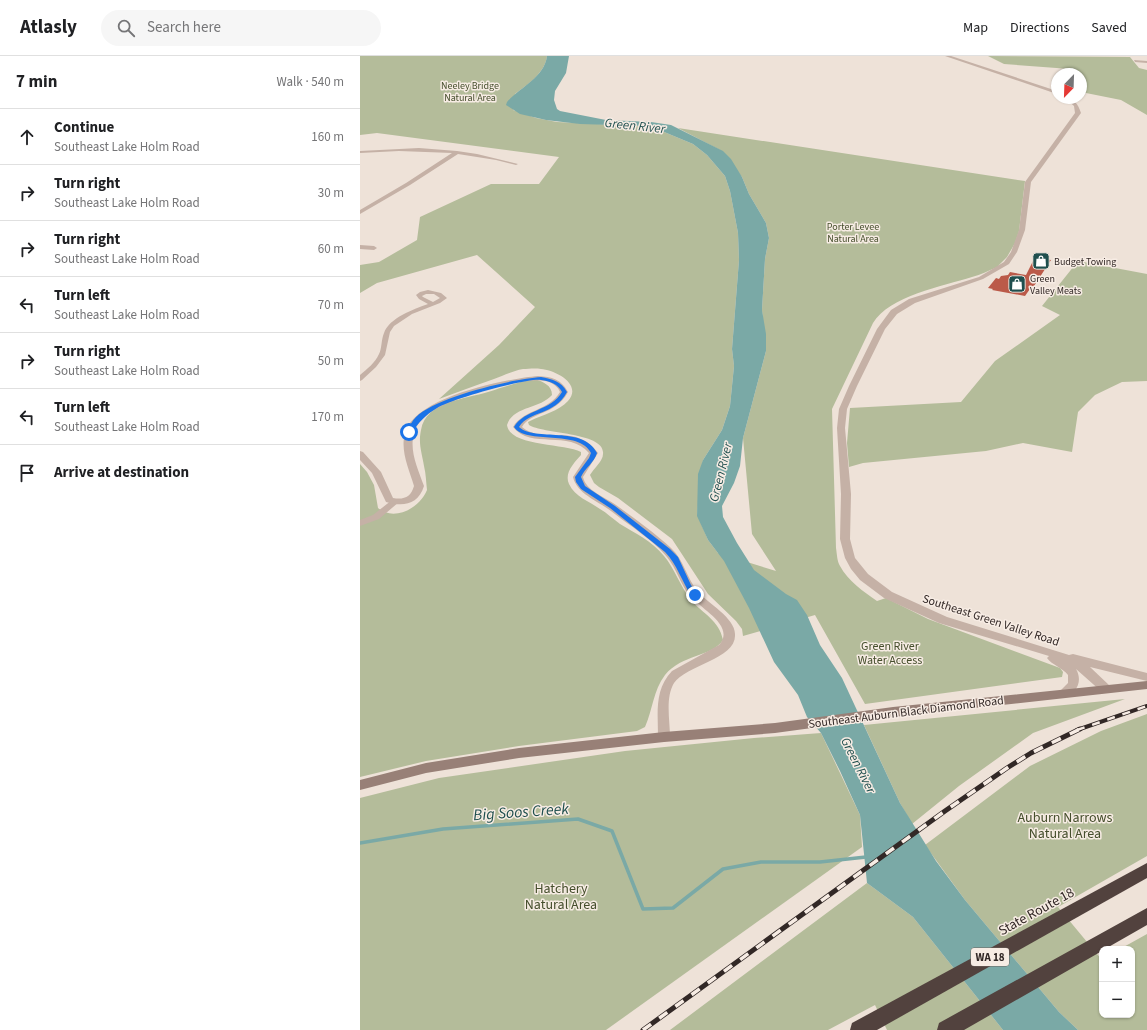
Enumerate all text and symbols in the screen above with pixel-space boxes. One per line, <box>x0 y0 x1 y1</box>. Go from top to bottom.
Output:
search box <box>101 10 381 46</box>
text: Atlasly <box>20 14 77 41</box>
icon: search <box>115 17 137 39</box>
text: Search here <box>147 17 221 38</box>
text: Map <box>963 18 988 38</box>
text: Directions <box>1010 18 1069 38</box>
text: Saved <box>1091 18 1127 38</box>
north arrow <box>1051 68 1087 104</box>
text: 7 min <box>16 70 57 94</box>
text: Walk · 540 m <box>276 73 344 91</box>
park label: Neeley Bridge Natural Area <box>441 79 499 105</box>
water label: Green River <box>604 114 667 138</box>
text: Continue <box>54 117 114 138</box>
icon: ahead <box>16 126 38 148</box>
text: 160 m <box>311 128 344 146</box>
text: Southeast Lake Holm Road <box>54 138 200 156</box>
text: Turn right <box>54 173 120 194</box>
icon: right <box>16 182 38 204</box>
text: 30 m <box>318 184 344 202</box>
text: Southeast Lake Holm Road <box>54 194 200 212</box>
park label: Porter Levee Natural Area <box>827 220 879 246</box>
text: Turn right <box>54 229 120 250</box>
icon: right <box>16 238 38 260</box>
text: 60 m <box>318 240 344 258</box>
text: Southeast Lake Holm Road <box>54 250 200 268</box>
shop icon: Budget Towing <box>1031 251 1051 271</box>
place label: Budget Towing <box>1054 255 1116 269</box>
place label: Green Valley Meats <box>1030 272 1081 298</box>
shop icon: Green Valley Meats <box>1007 274 1027 294</box>
text: Turn left <box>54 285 110 306</box>
icon: left <box>16 294 38 316</box>
text: 70 m <box>318 296 344 314</box>
text: Southeast Lake Holm Road <box>54 306 200 324</box>
text: Turn right <box>54 341 120 362</box>
icon: right <box>16 350 38 372</box>
text: 50 m <box>318 352 344 370</box>
text: Southeast Lake Holm Road <box>54 362 200 380</box>
text: Turn left <box>54 397 110 418</box>
icon: left <box>16 406 38 428</box>
text: 170 m <box>311 408 344 426</box>
text: Southeast Lake Holm Road <box>54 418 200 436</box>
route start <box>400 423 418 441</box>
water label: Green River <box>705 440 737 504</box>
icon: arrive <box>16 462 38 484</box>
text: Arrive at destination <box>54 462 189 483</box>
route end <box>686 586 704 604</box>
street label: Southeast Green Valley Road <box>920 590 1062 651</box>
park label: Green River Water Access <box>858 638 922 669</box>
street label: Southeast Auburn Black Diamond Road <box>807 692 1005 733</box>
water label: Green River <box>836 734 880 797</box>
water label: Big Soos Creek <box>472 798 570 826</box>
park label: Auburn Narrows Natural Area <box>1018 808 1113 844</box>
park label: Hatchery Natural Area <box>525 879 597 915</box>
street label: State Route 18 <box>995 883 1078 941</box>
map controls <box>1099 946 1135 1018</box>
button: + <box>1099 946 1135 982</box>
road number: WA 18 <box>971 948 1009 966</box>
button: − <box>1099 982 1135 1018</box>

